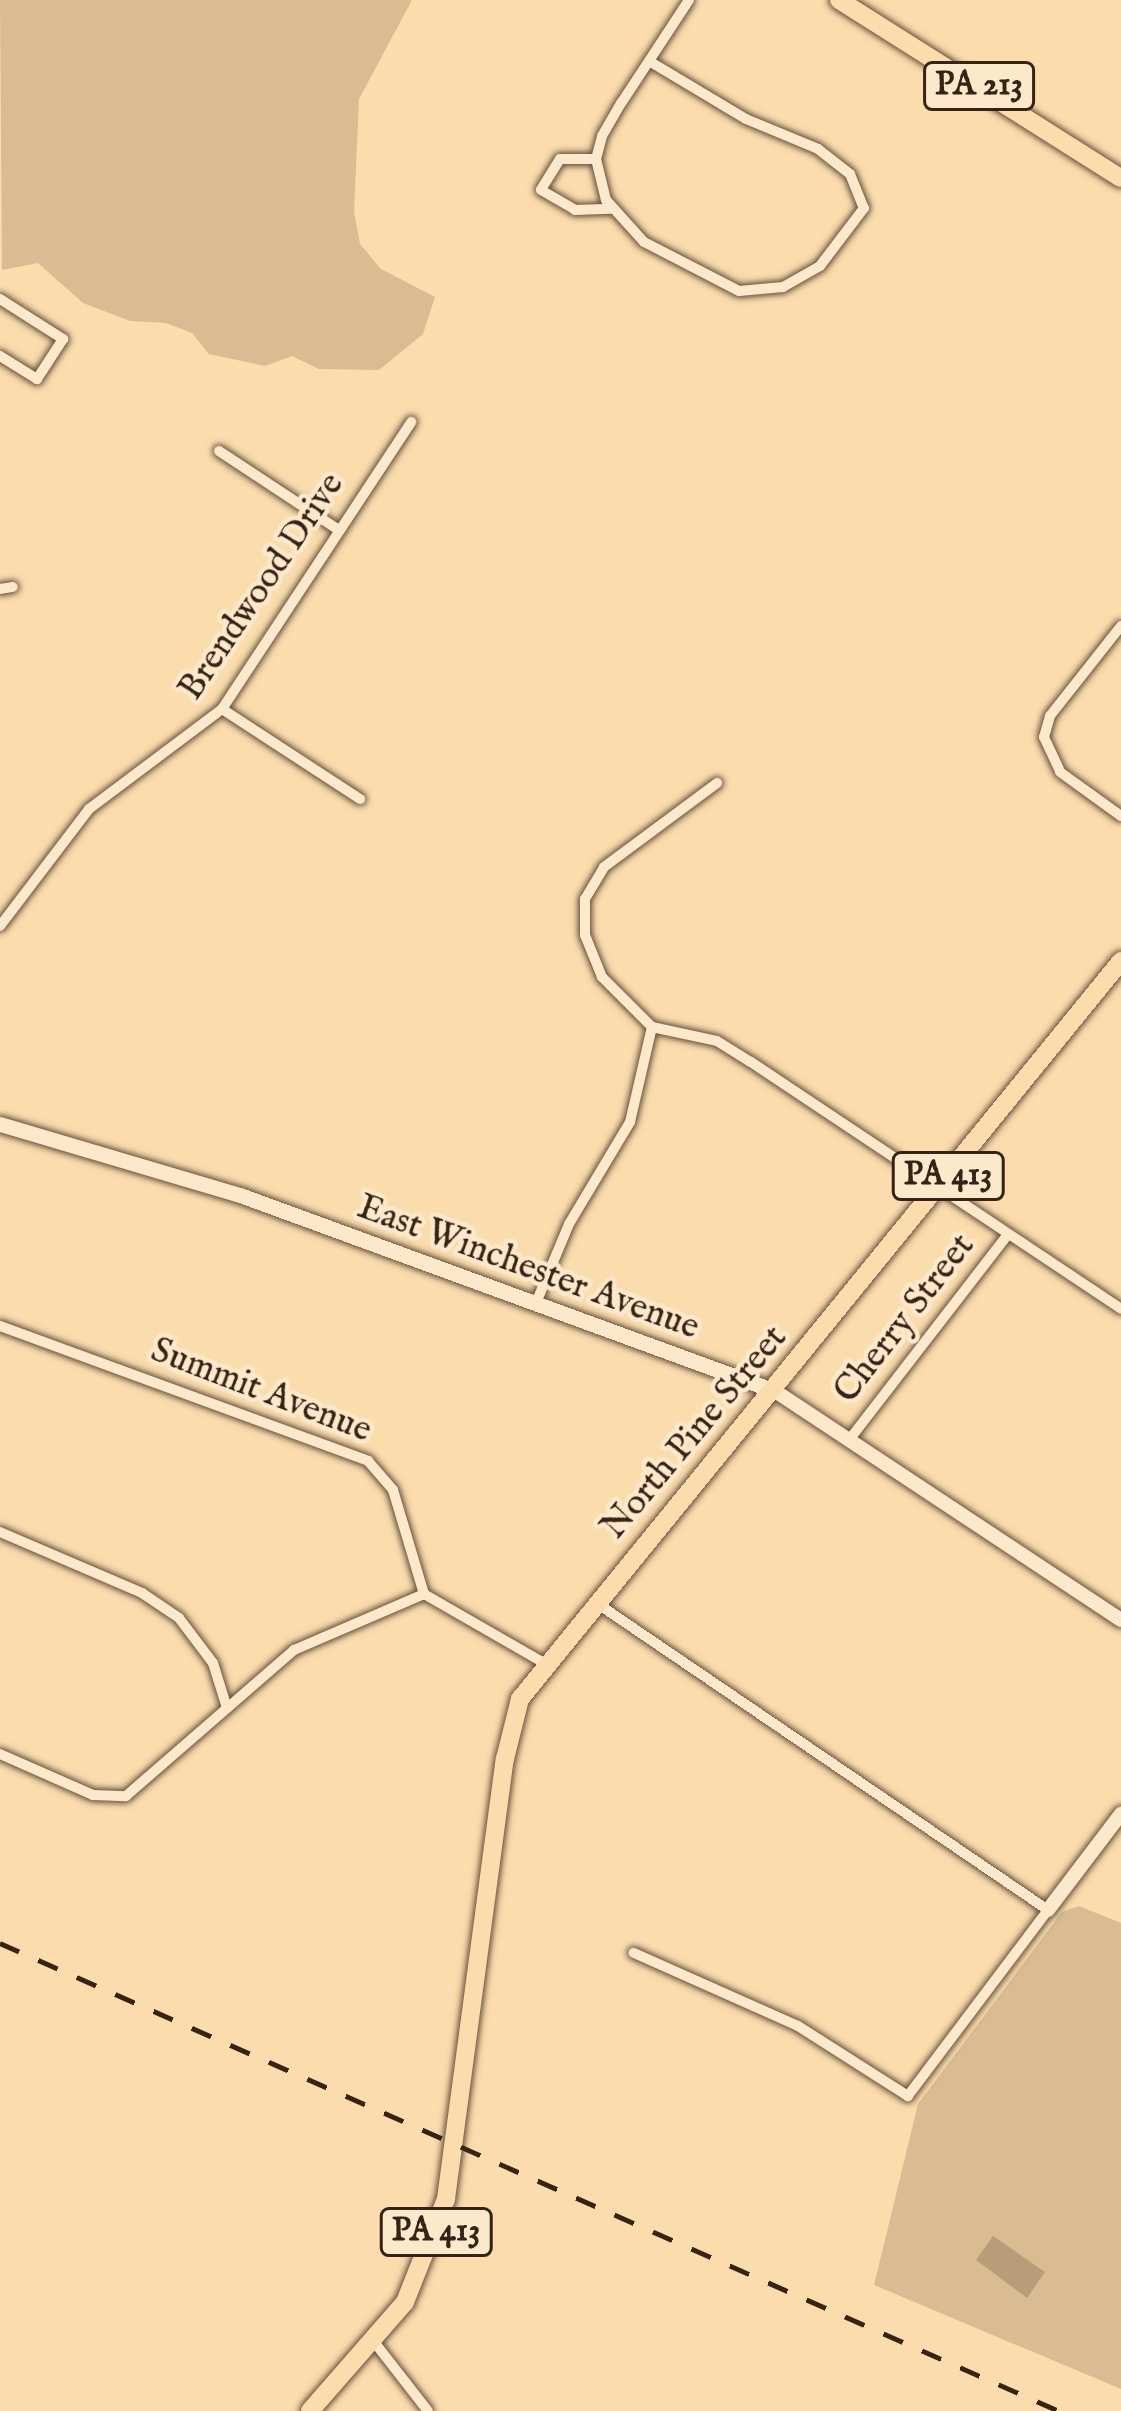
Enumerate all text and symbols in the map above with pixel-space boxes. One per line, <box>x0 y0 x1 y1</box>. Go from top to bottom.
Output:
road number: PA 213 <box>922 59 1036 113</box>
street label: Brendwood Drive <box>170 465 354 709</box>
road number: PA 413 <box>891 1149 1005 1203</box>
street label: East Winchester Avenue <box>351 1186 705 1350</box>
street label: Cherry Street <box>826 1226 984 1412</box>
street label: North Pine Street <box>593 1317 797 1549</box>
street label: Summit Avenue <box>145 1329 377 1453</box>
road number: PA 413 <box>379 2205 493 2259</box>

